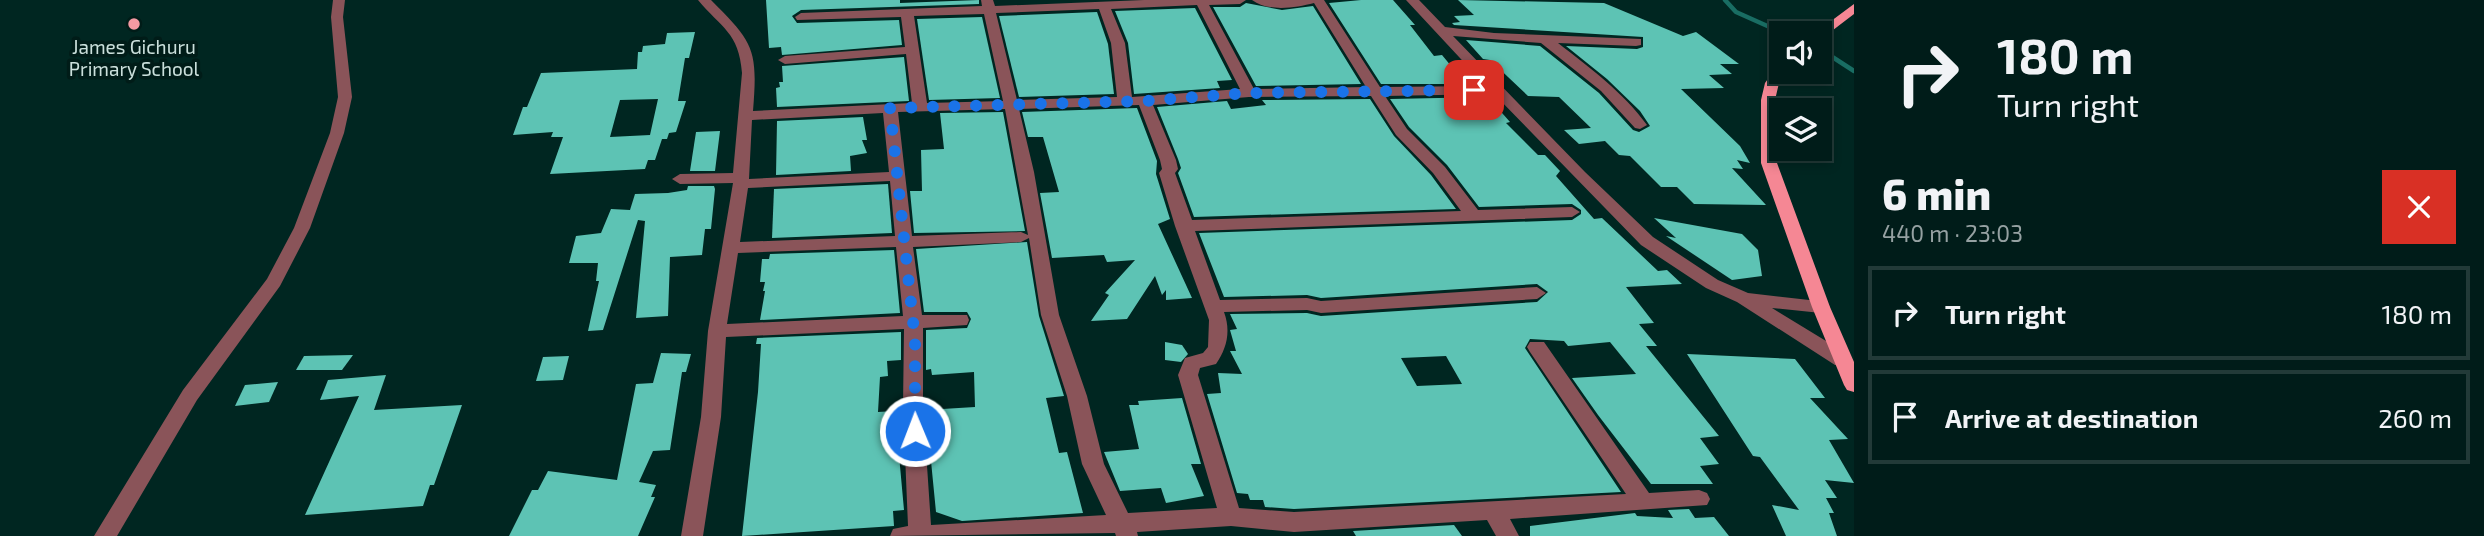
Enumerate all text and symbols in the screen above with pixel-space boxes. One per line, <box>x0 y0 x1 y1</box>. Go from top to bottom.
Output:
marker: James Gichuru Primary School <box>126 16 142 32</box>
map controls <box>1769 21 1832 161</box>
button: sound <box>1769 21 1832 84</box>
text: 180 m <box>1997 25 2133 84</box>
icon: right <box>1882 28 1973 119</box>
place label: James Gichuru Primary School <box>69 35 200 80</box>
pin <box>1444 60 1504 120</box>
icon: arrive <box>1455 71 1493 109</box>
text: Turn right <box>1997 85 2139 123</box>
button: layers <box>1769 98 1832 161</box>
text: 6 min <box>1882 168 1991 218</box>
button: close <box>2382 170 2456 244</box>
text: 440 m · 23:03 <box>1882 219 2023 247</box>
icon: right <box>1886 294 1924 332</box>
text: Turn right <box>1945 298 2066 329</box>
text: 180 m <box>2382 298 2452 329</box>
position arrow <box>878 394 952 468</box>
icon: arrive <box>1886 398 1924 436</box>
text: Arrive at destination <box>1945 402 2198 433</box>
text: 260 m <box>2378 402 2452 433</box>

